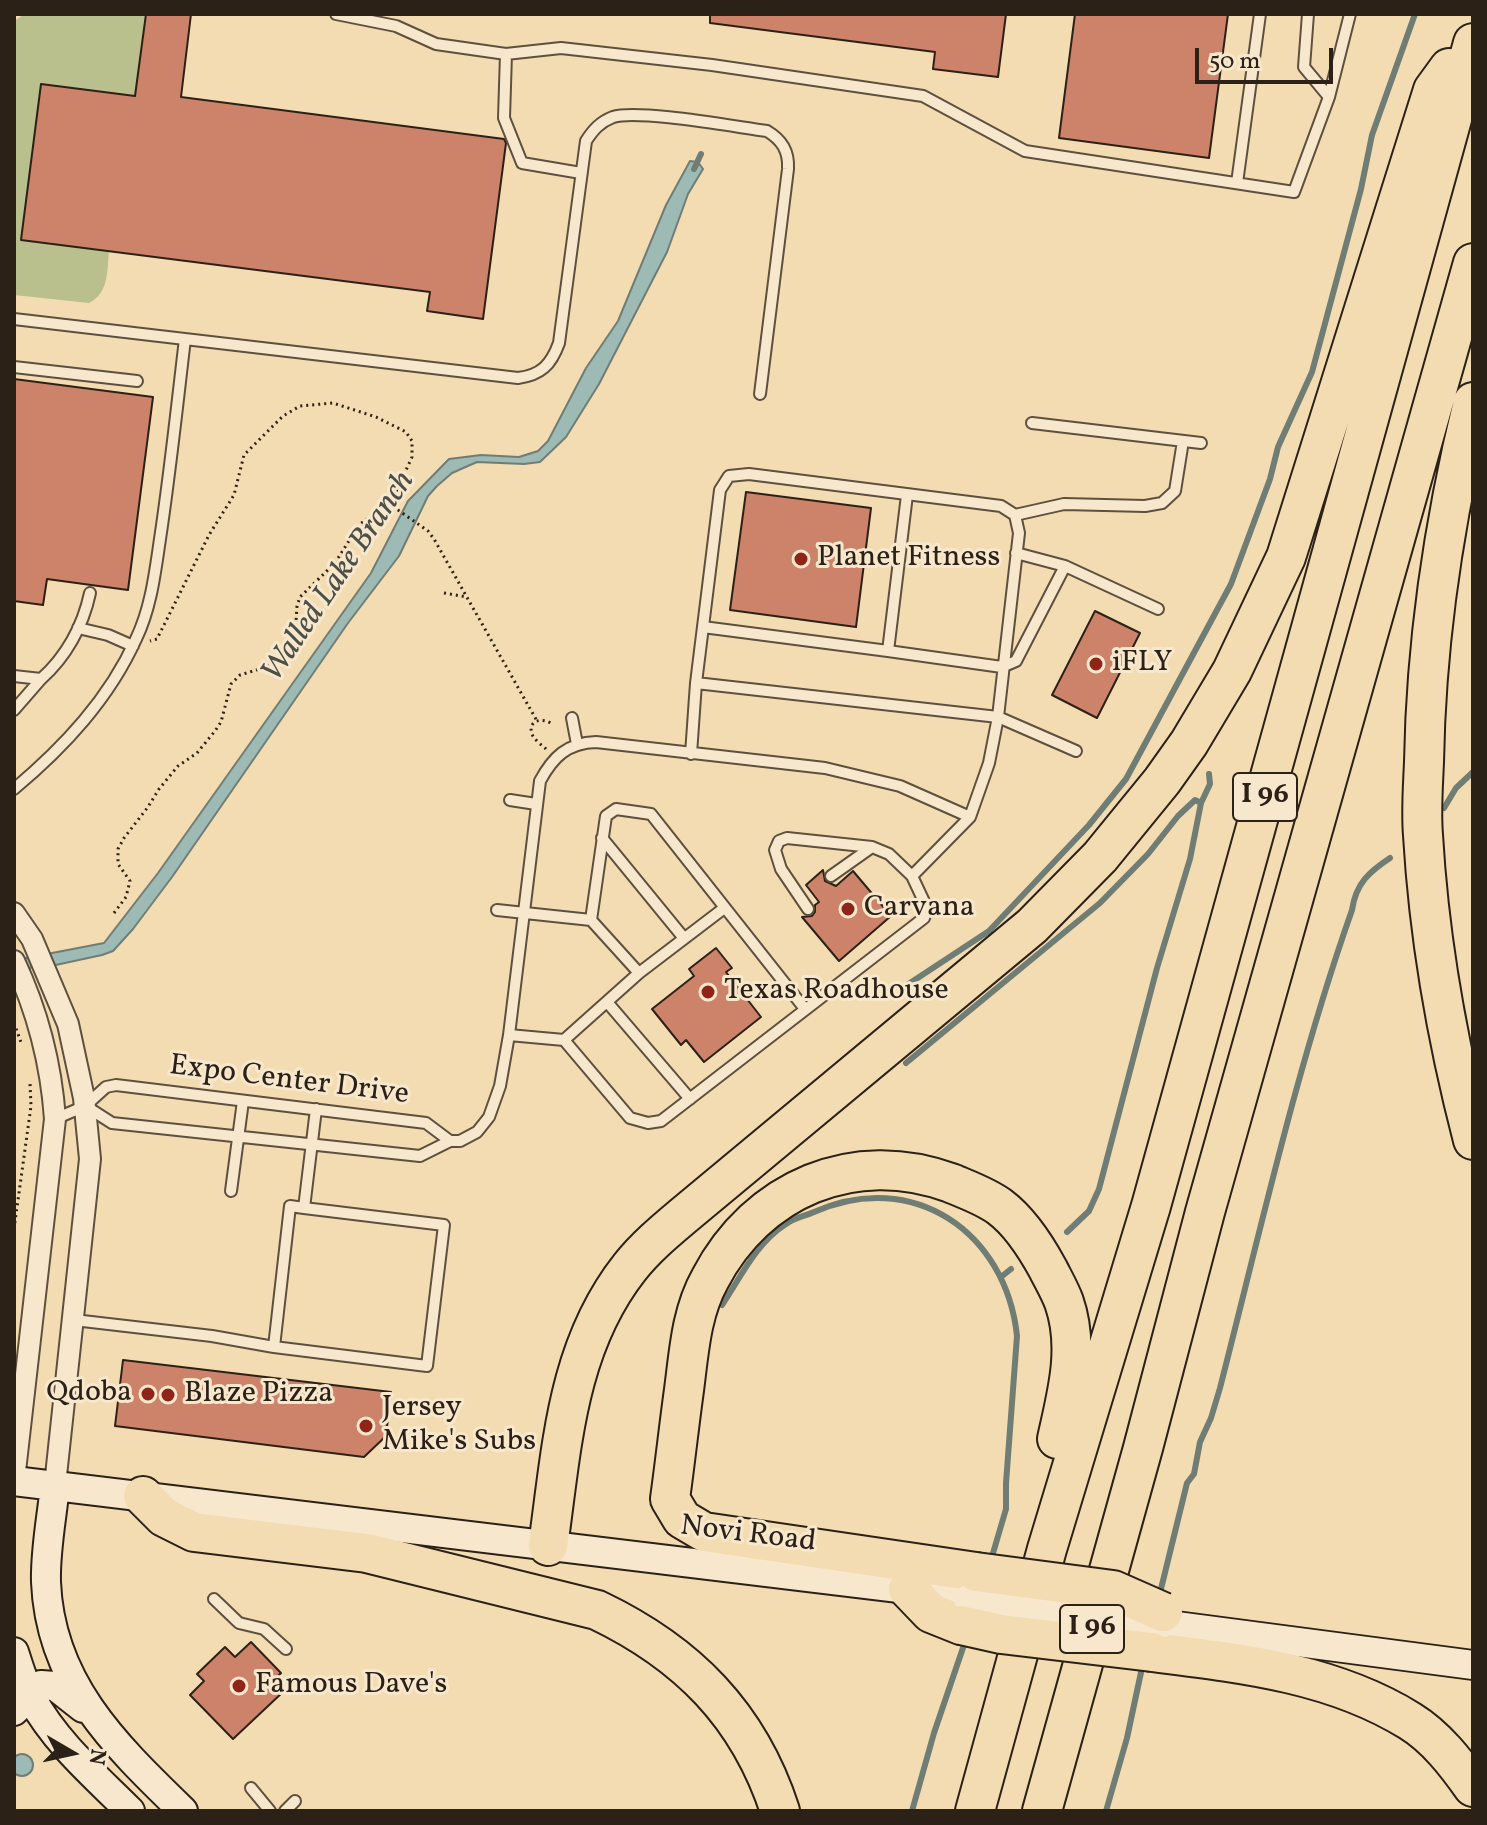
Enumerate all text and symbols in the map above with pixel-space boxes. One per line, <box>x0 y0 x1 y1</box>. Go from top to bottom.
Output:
scale bar <box>1199 32 1337 82</box>
text: 50 m <box>1209 45 1261 79</box>
water label: Walled Lake Branch <box>255 465 425 691</box>
place label: Planet Fitness <box>817 541 1000 577</box>
marker: Planet Fitness <box>792 550 810 568</box>
place label: iFLY <box>1112 646 1172 682</box>
marker: iFLY <box>1087 655 1105 673</box>
road number: I 96 <box>1233 773 1297 821</box>
place label: Carvana <box>864 891 975 927</box>
marker: Carvana <box>839 900 857 918</box>
place label: Texas Roadhouse <box>724 974 949 1010</box>
marker: Texas Roadhouse <box>699 983 717 1001</box>
street label: Expo Center Drive <box>167 1049 411 1115</box>
place label: Qdoba <box>46 1376 132 1412</box>
place label: Blaze Pizza <box>184 1377 333 1413</box>
marker: Qdoba <box>139 1385 157 1403</box>
marker: Blaze Pizza <box>159 1386 177 1404</box>
place label: Jersey Mike's Subs <box>382 1391 536 1462</box>
marker: Jersey Mike's Subs <box>357 1417 375 1435</box>
street label: Novi Road <box>678 1510 818 1562</box>
road number: I 96 <box>1060 1605 1124 1653</box>
place label: Famous Dave's <box>255 1668 447 1704</box>
marker: Famous Dave's <box>230 1677 248 1695</box>
north arrow <box>32 1713 112 1793</box>
text: N <box>80 1747 113 1767</box>

